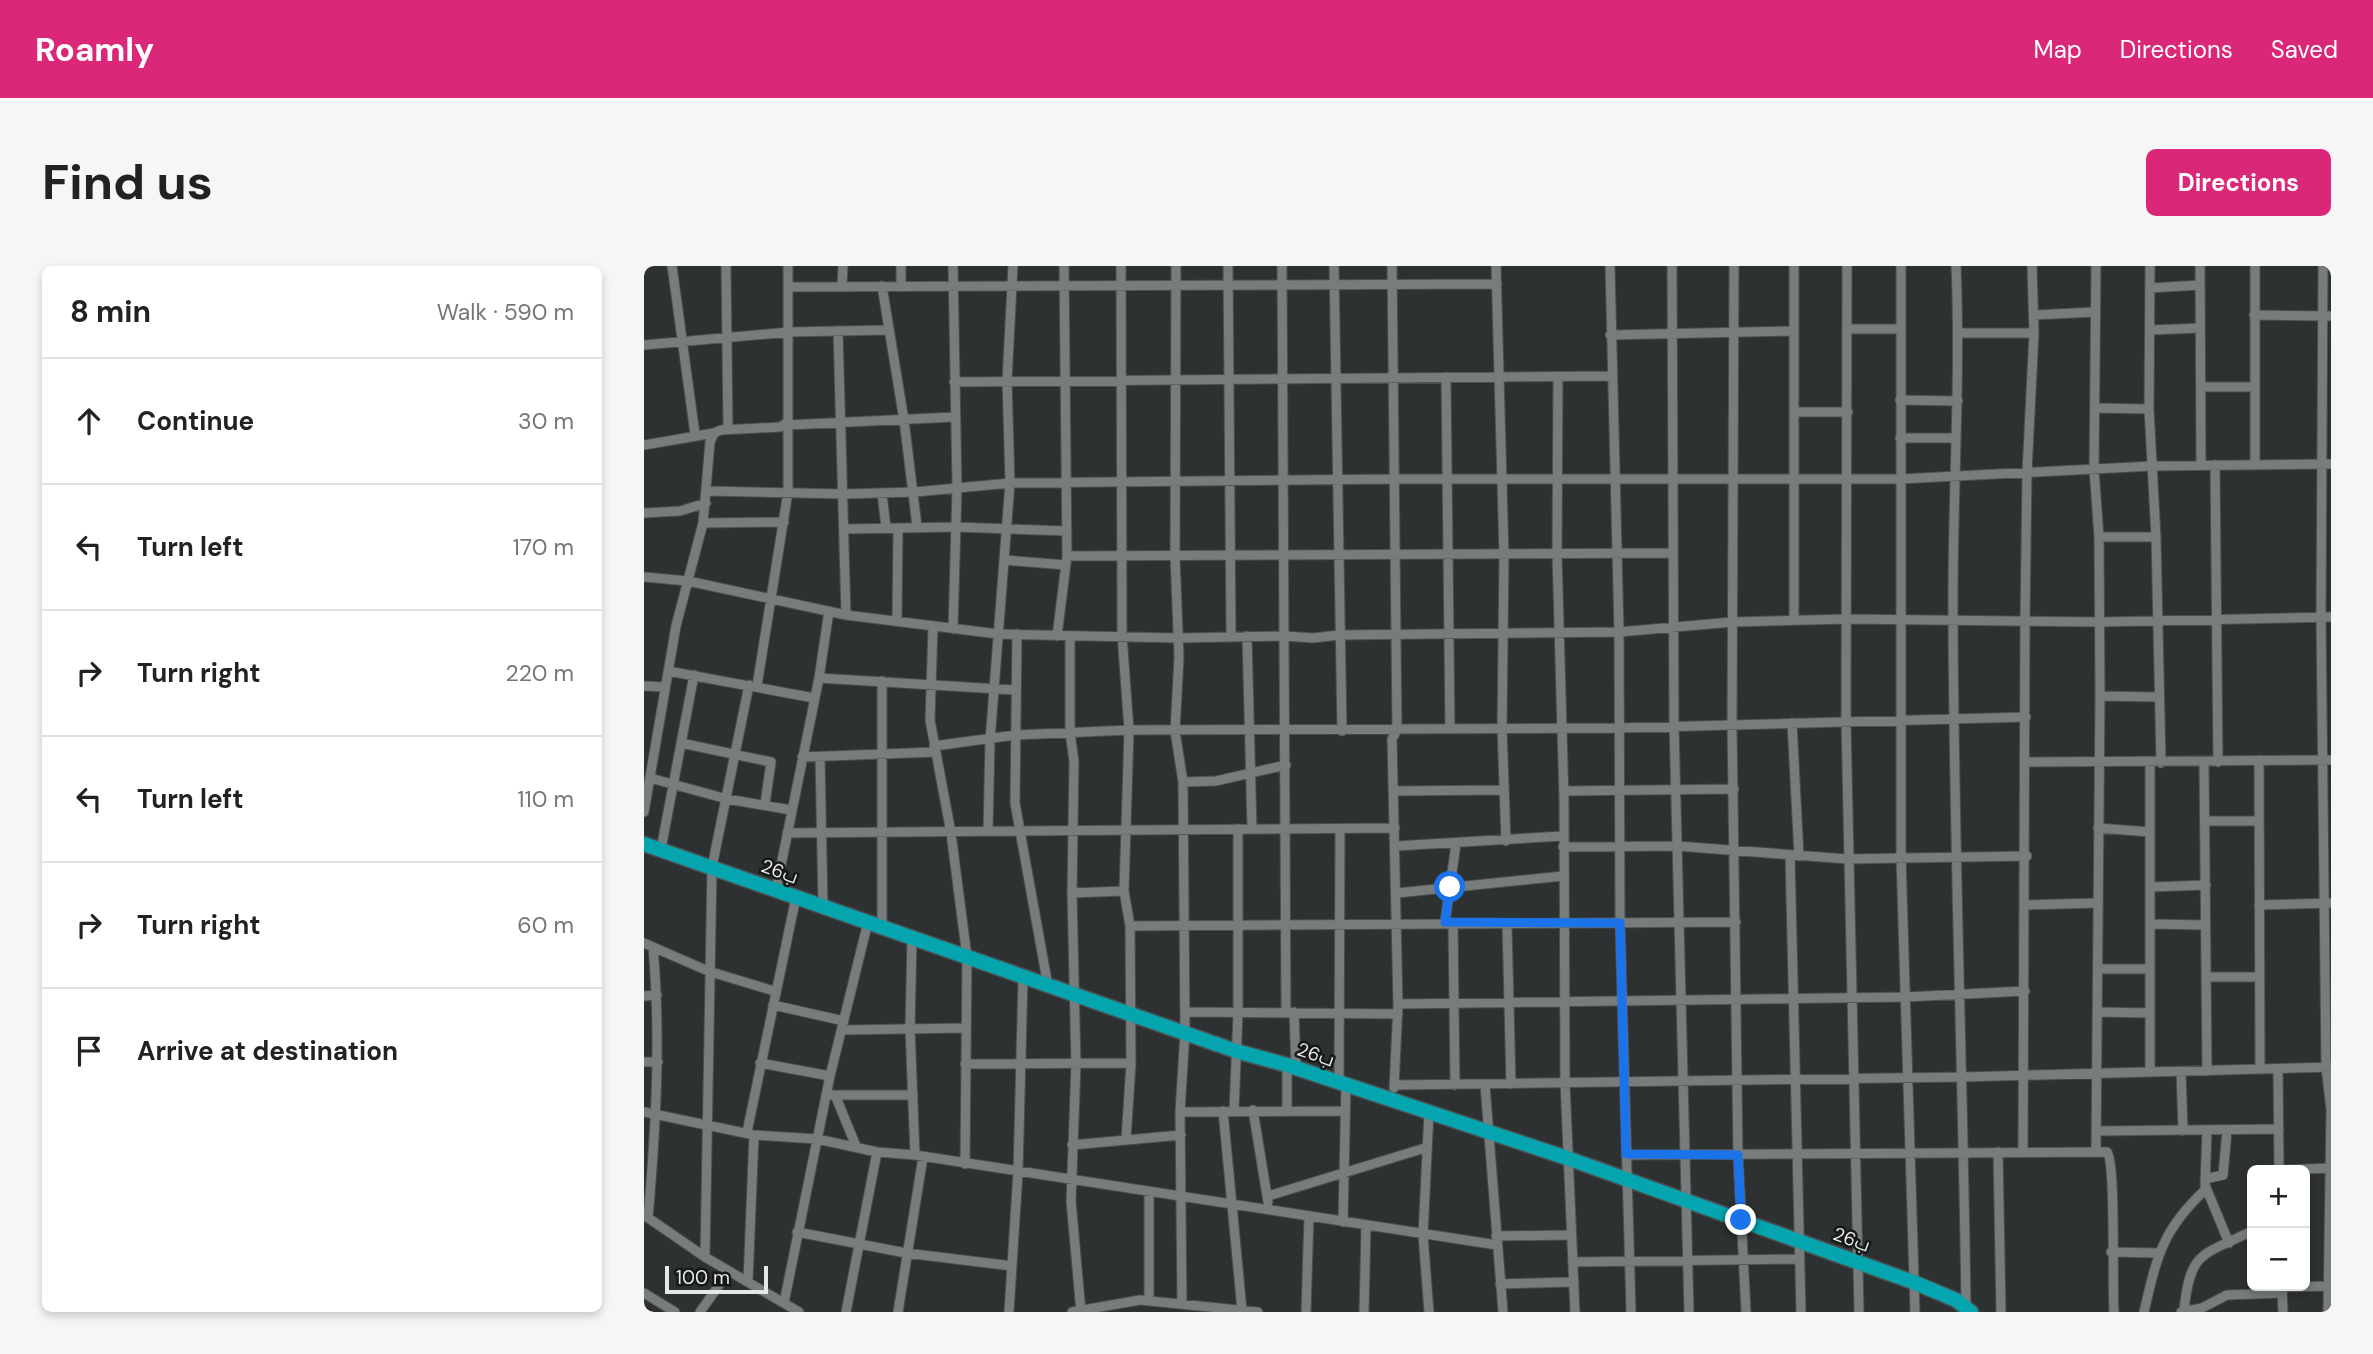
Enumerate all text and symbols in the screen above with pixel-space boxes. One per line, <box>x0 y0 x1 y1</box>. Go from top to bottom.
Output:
text: Roamly <box>35 28 154 71</box>
text: Map <box>2034 34 2082 65</box>
text: Directions <box>2120 34 2233 65</box>
text: Saved <box>2271 34 2338 65</box>
button: Directions <box>2146 149 2331 216</box>
text: Find us <box>42 150 213 214</box>
text: 8 min <box>70 292 151 331</box>
text: Walk · 590 m <box>437 297 574 327</box>
icon: ahead <box>70 402 108 440</box>
text: Continue <box>137 404 254 438</box>
text: 30 m <box>518 406 574 436</box>
icon: left <box>70 528 108 566</box>
text: Turn left <box>137 530 244 564</box>
text: 170 m <box>513 532 574 562</box>
icon: right <box>70 654 108 692</box>
text: Turn right <box>137 656 261 690</box>
text: 220 m <box>505 658 574 688</box>
icon: left <box>70 780 108 818</box>
text: Turn left <box>137 782 244 816</box>
text: 110 m <box>517 784 574 814</box>
street label: 26ب <box>758 853 802 890</box>
route start <box>1434 871 1465 902</box>
icon: right <box>70 906 108 944</box>
text: Turn right <box>137 908 261 942</box>
text: 60 m <box>517 910 574 940</box>
icon: arrive <box>70 1032 108 1070</box>
text: Arrive at destination <box>137 1034 398 1068</box>
street label: 26ب <box>1294 1036 1338 1072</box>
map controls <box>2247 1165 2310 1291</box>
button: + <box>2247 1165 2310 1228</box>
route end <box>1725 1204 1756 1235</box>
street label: 26ب <box>1830 1221 1874 1258</box>
button: − <box>2247 1228 2310 1291</box>
scale bar <box>665 1263 768 1295</box>
text: 100 m <box>676 1265 730 1290</box>

